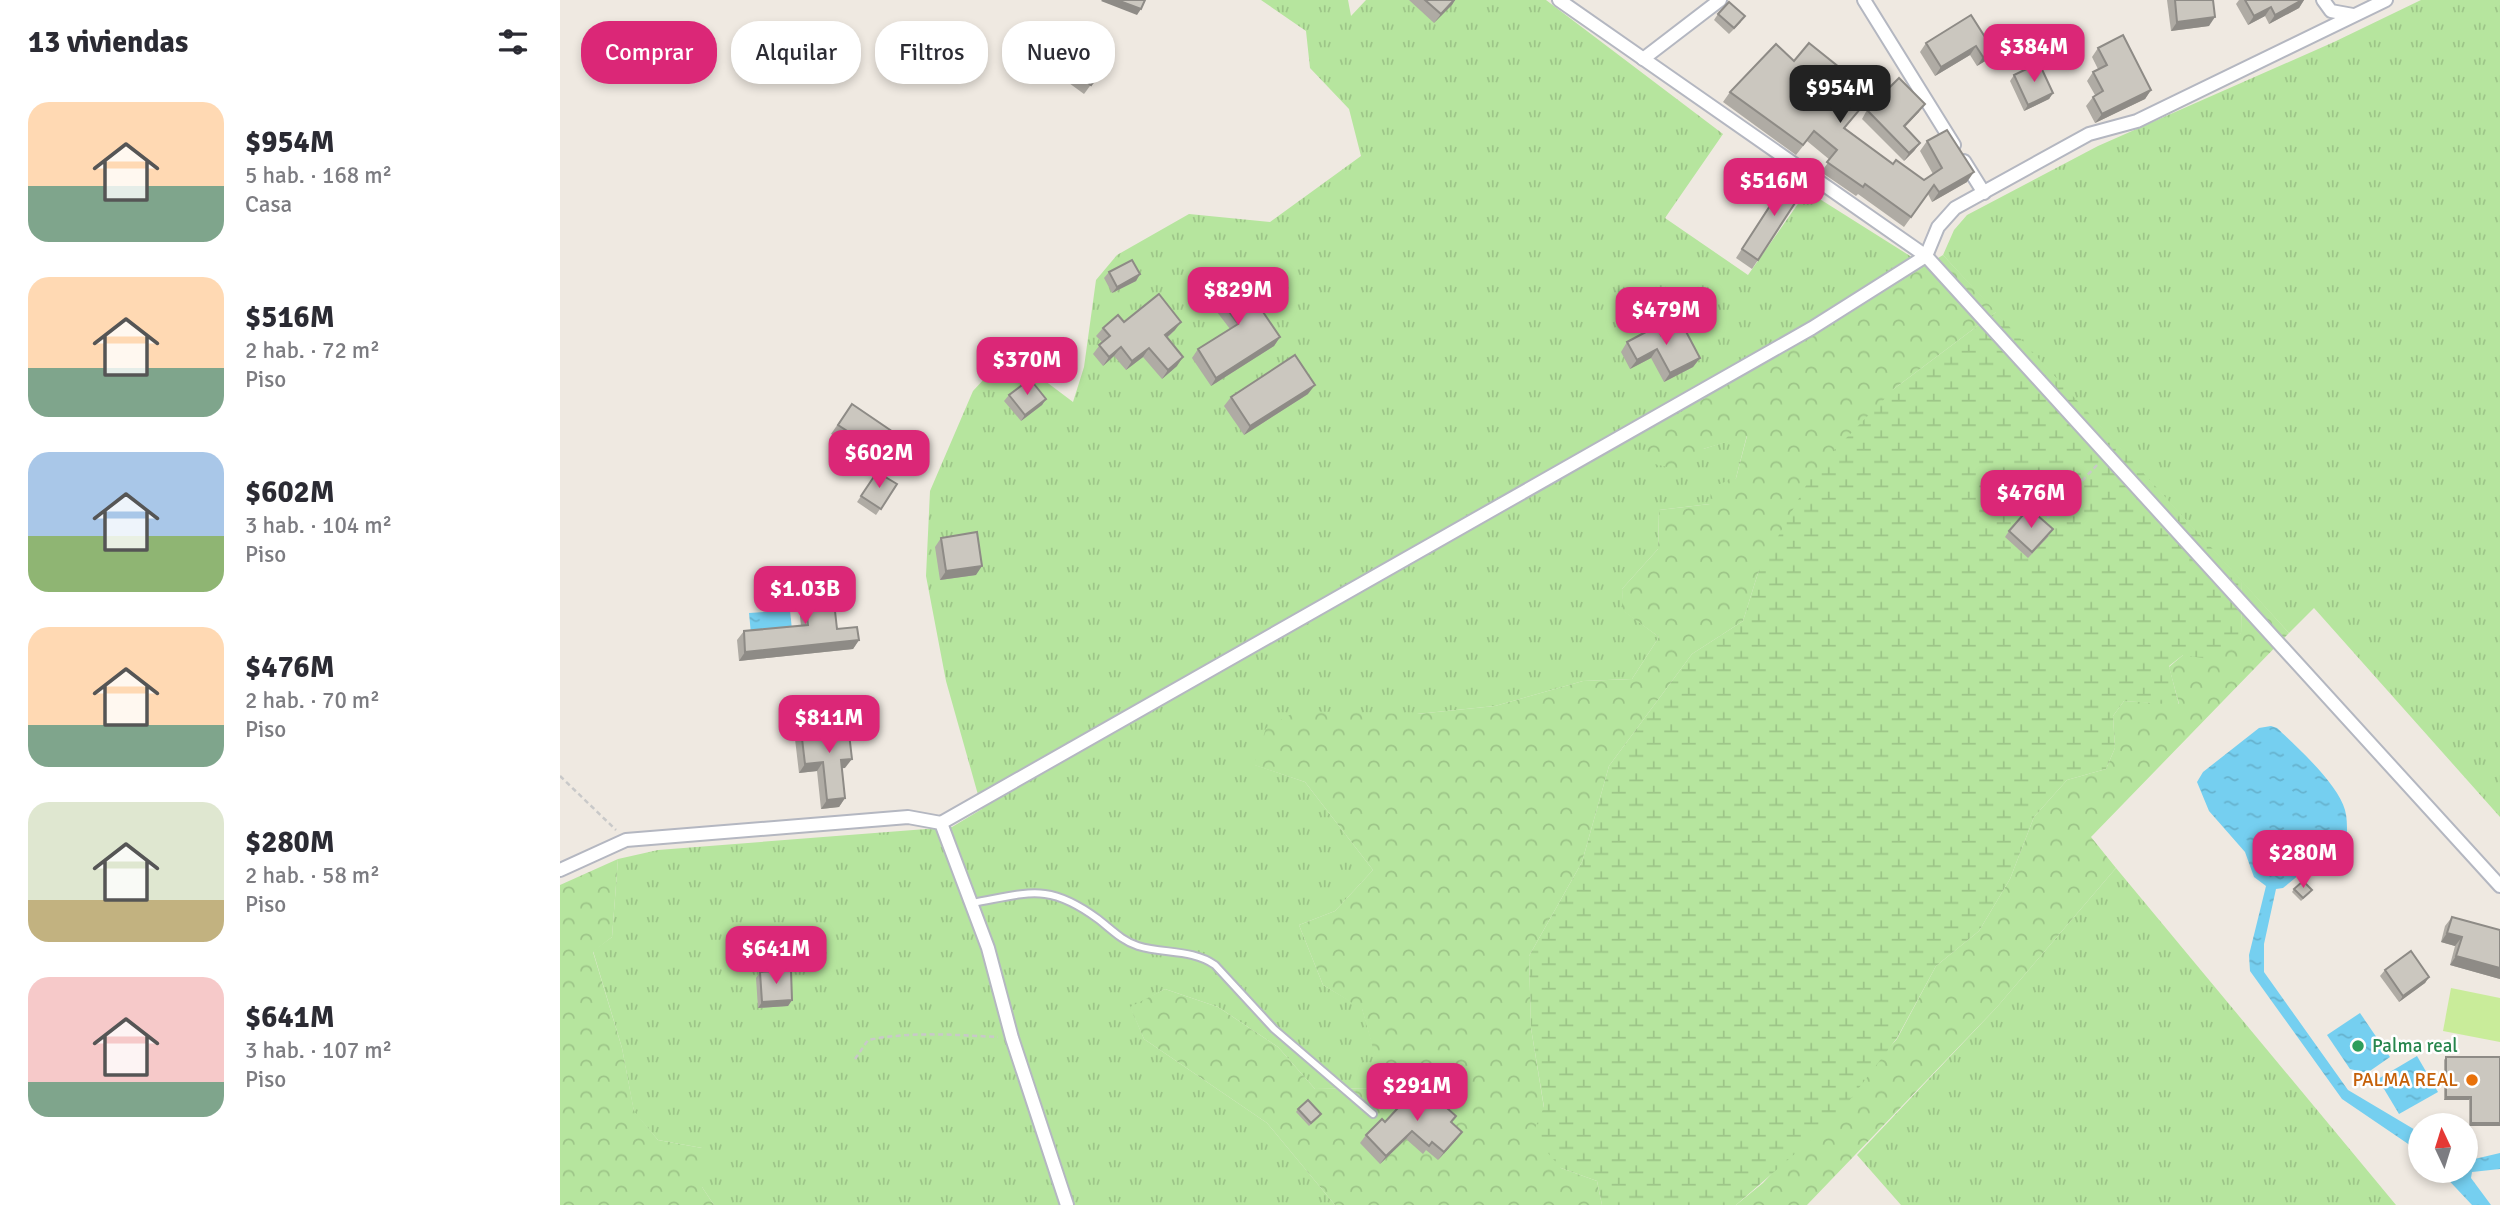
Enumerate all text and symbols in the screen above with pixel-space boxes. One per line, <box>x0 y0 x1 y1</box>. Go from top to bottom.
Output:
chip: Comprar <box>581 21 717 84</box>
chip: Alquilar <box>731 21 861 84</box>
chip: Filtros <box>875 21 988 84</box>
chip: Nuevo <box>1002 21 1115 84</box>
icon: filters <box>494 23 532 61</box>
text: 13 viviendas <box>28 24 188 61</box>
pin: $384M <box>1985 24 2083 84</box>
text: $384M <box>2000 32 2068 61</box>
pin: $954M <box>1791 66 1889 125</box>
text: $954M <box>1806 73 1874 102</box>
text: $954M <box>245 124 335 161</box>
icon: home <box>84 130 168 214</box>
pin: $516M <box>1725 158 1823 218</box>
text: 5 hab. · 168 m² <box>245 161 392 190</box>
text: $516M <box>1740 166 1808 195</box>
text: Casa <box>245 190 292 219</box>
pin: $829M <box>1189 268 1287 327</box>
text: $829M <box>1204 275 1272 304</box>
pin: $479M <box>1617 288 1715 347</box>
text: $479M <box>1632 295 1700 324</box>
text: $516M <box>245 299 335 336</box>
icon: home <box>84 305 168 389</box>
text: 2 hab. · 72 m² <box>245 336 380 365</box>
pin: $370M <box>978 338 1076 397</box>
text: $370M <box>993 345 1061 374</box>
text: Piso <box>245 365 286 394</box>
pin: $602M <box>830 430 928 490</box>
text: $602M <box>845 438 913 467</box>
pin: $476M <box>1982 470 2080 530</box>
text: $602M <box>245 474 335 511</box>
text: $476M <box>1997 478 2065 507</box>
icon: home <box>84 480 168 564</box>
text: 3 hab. · 104 m² <box>245 511 392 540</box>
text: Piso <box>245 540 286 569</box>
pin: $1.03B <box>748 566 862 626</box>
text: $1.03B <box>770 574 840 603</box>
text: $476M <box>245 649 335 686</box>
icon: home <box>84 655 168 739</box>
text: 2 hab. · 70 m² <box>245 686 380 715</box>
pin: $811M <box>780 696 878 755</box>
text: $811M <box>795 703 863 732</box>
text: Piso <box>245 715 286 744</box>
text: $280M <box>245 824 335 861</box>
icon: home <box>84 830 168 914</box>
pin: $280M <box>2254 830 2352 890</box>
text: $280M <box>2269 838 2337 867</box>
text: 2 hab. · 58 m² <box>245 861 380 890</box>
text: Piso <box>245 890 286 919</box>
pin: $641M <box>727 926 825 986</box>
text: $641M <box>742 934 810 963</box>
text: $641M <box>245 999 335 1036</box>
icon: home <box>84 1005 168 1089</box>
place label: Palma real <box>2372 1034 2458 1058</box>
text: 3 hab. · 107 m² <box>245 1036 392 1065</box>
marker: Palma real <box>2350 1038 2366 1054</box>
pin: $291M <box>1368 1064 1466 1123</box>
text: Piso <box>245 1065 286 1094</box>
place label: PALMA REAL <box>2352 1068 2458 1092</box>
text: $291M <box>1383 1071 1451 1100</box>
marker: PALMA REAL <box>2464 1072 2480 1088</box>
north arrow <box>2408 1113 2478 1183</box>
map controls <box>2408 1113 2478 1183</box>

